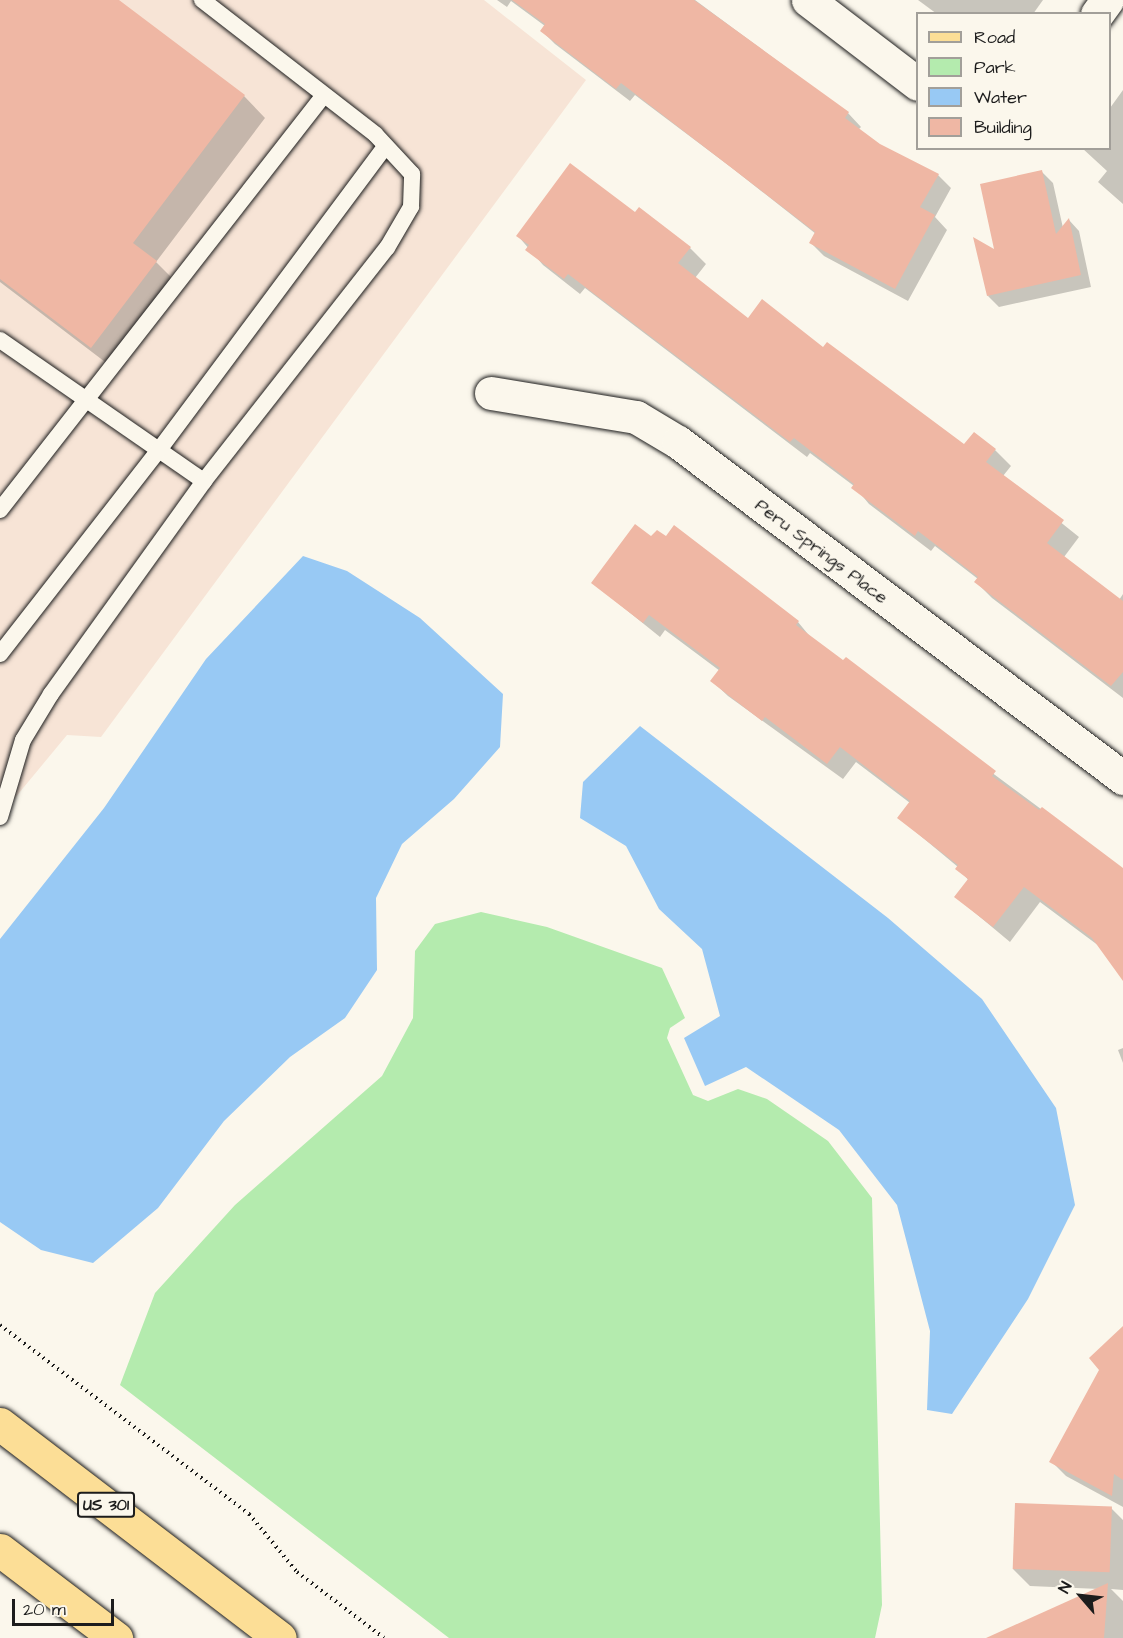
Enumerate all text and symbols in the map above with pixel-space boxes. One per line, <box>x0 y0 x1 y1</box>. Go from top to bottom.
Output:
legend <box>916 12 1111 150</box>
text: Road <box>974 25 1015 50</box>
text: Park <box>974 55 1016 80</box>
text: Water <box>974 85 1027 110</box>
text: Building <box>974 115 1032 140</box>
street label: Peru Springs Place <box>750 495 892 609</box>
road number: US 301 <box>76 1492 136 1518</box>
north arrow <box>1051 1566 1111 1626</box>
text: N <box>1053 1578 1077 1597</box>
scale bar <box>15 1587 117 1625</box>
text: 20 m <box>23 1597 66 1622</box>

